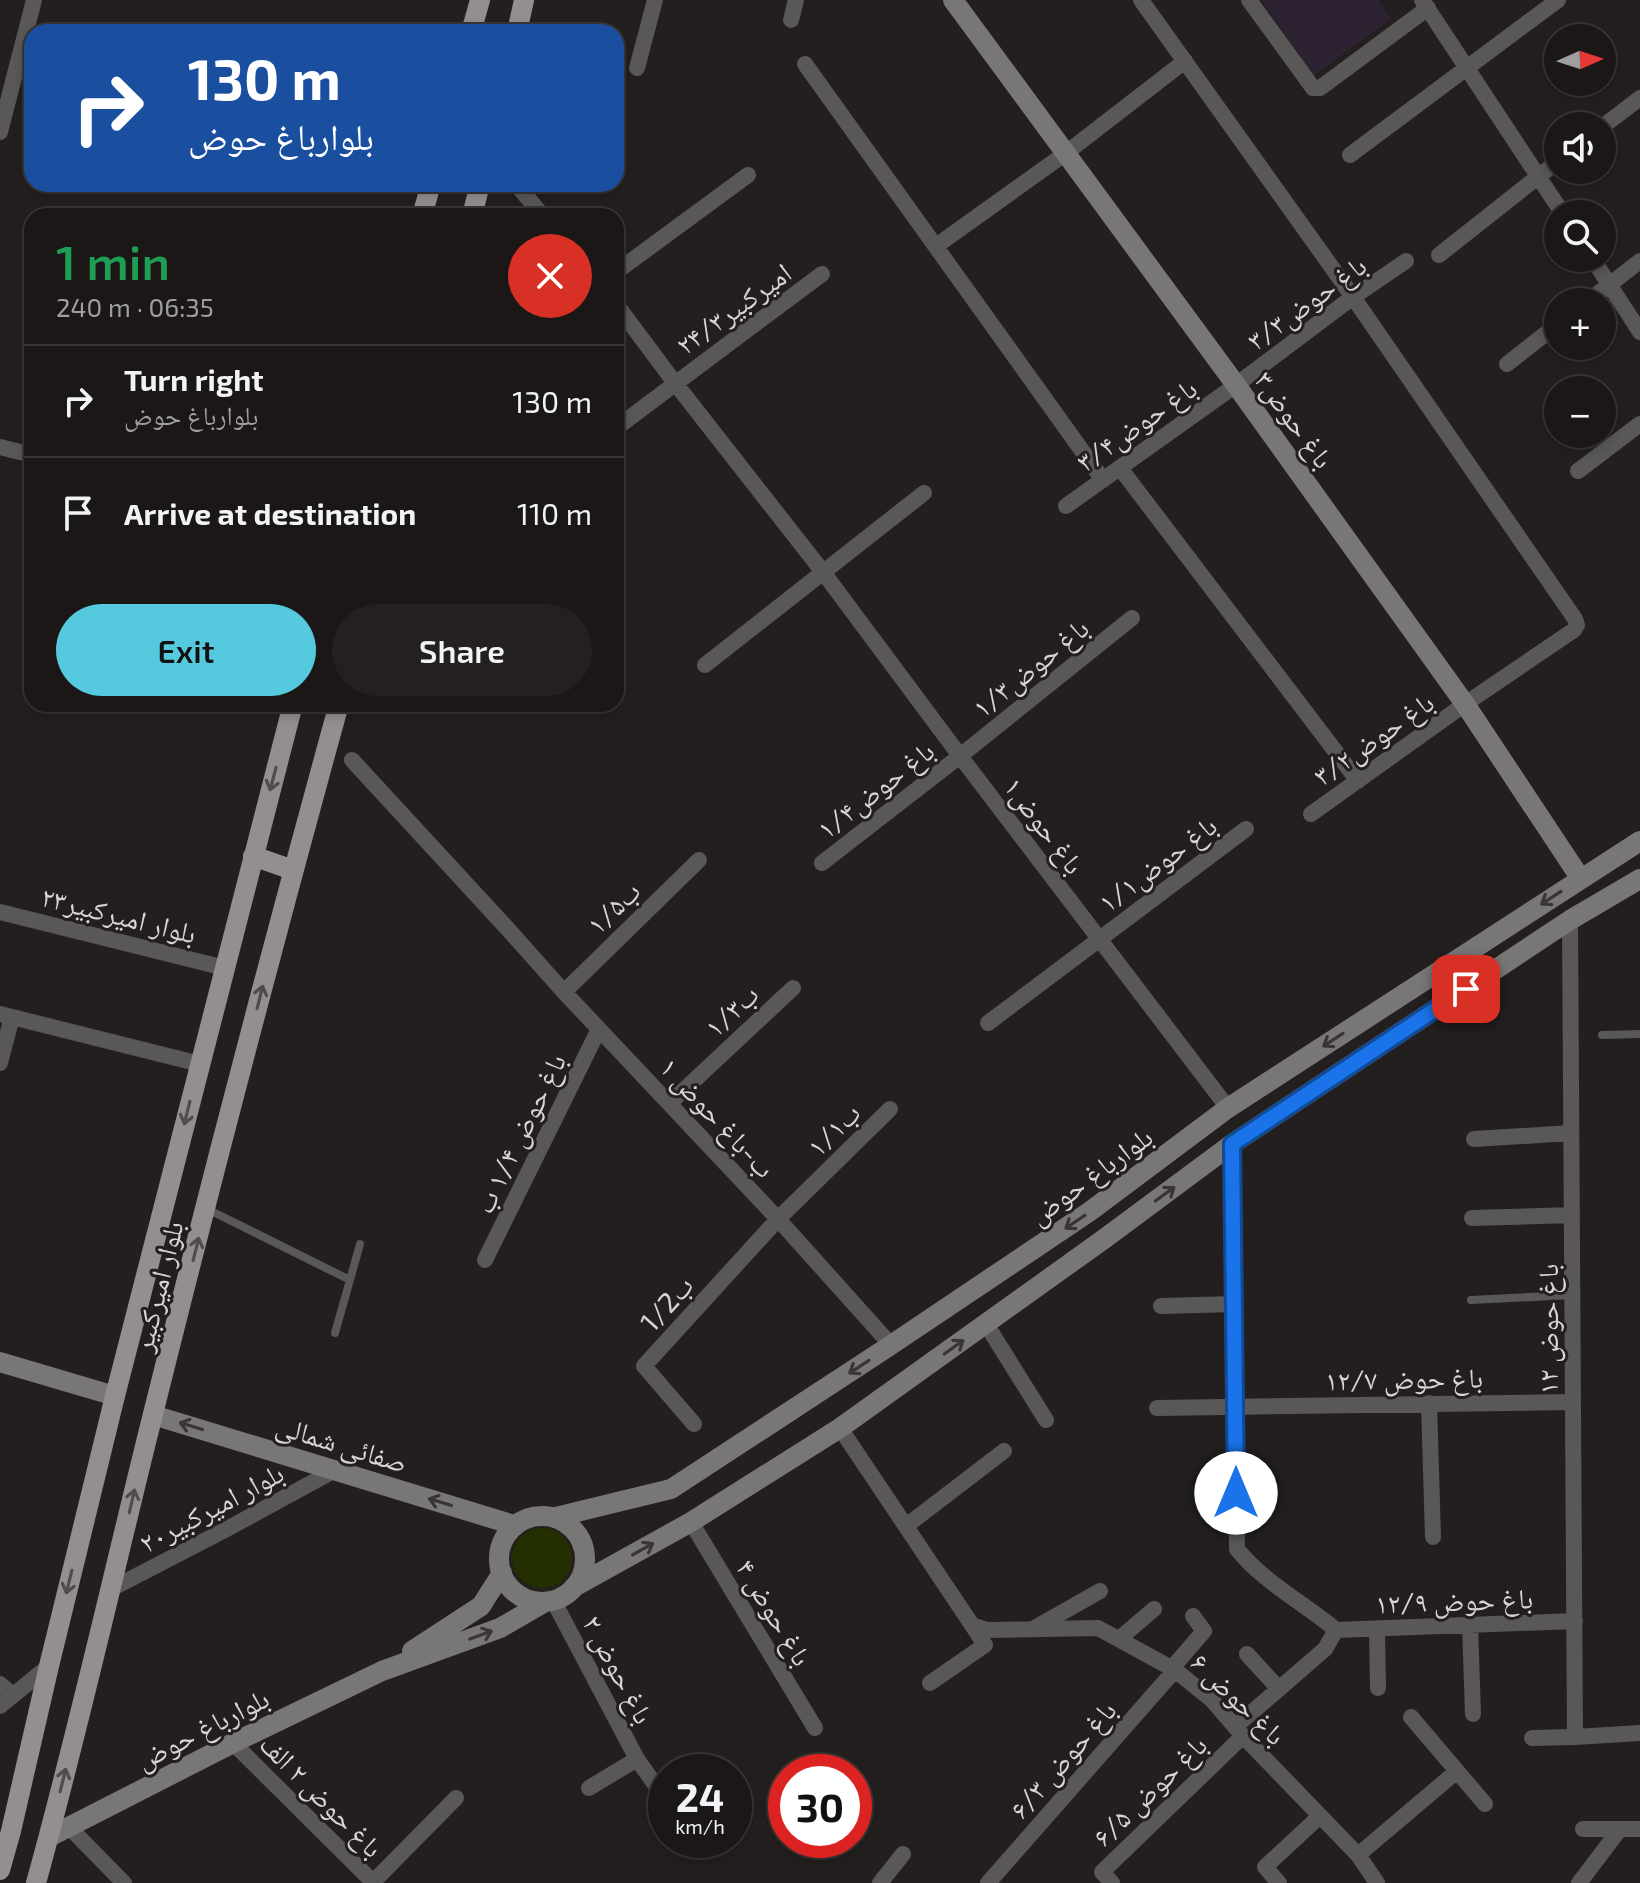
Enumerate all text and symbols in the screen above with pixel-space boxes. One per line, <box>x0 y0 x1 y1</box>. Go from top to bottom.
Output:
north arrow <box>1544 24 1616 96</box>
map controls <box>1544 24 1616 448</box>
text: 130 m <box>188 44 341 111</box>
icon: right <box>56 56 160 160</box>
button: sound <box>1544 112 1616 184</box>
text: بلوارباغ حوض <box>188 114 374 157</box>
button: search <box>1544 200 1616 272</box>
text: 1 min <box>56 232 170 290</box>
button: close <box>508 234 592 318</box>
street label: باغ حوض۳/۳ <box>1240 247 1373 358</box>
street label: امیرکبیر۲۴/۳ <box>669 255 798 362</box>
button: + <box>1544 288 1616 360</box>
text: 240 m · 06:35 <box>56 291 214 322</box>
text: Turn right <box>124 361 264 397</box>
street label: باغ حوض۳ <box>1247 364 1342 476</box>
street label: باغ حوض۳/۴ <box>1069 370 1204 479</box>
button: − <box>1544 376 1616 448</box>
icon: right <box>56 379 100 423</box>
text: 130 m <box>512 383 592 419</box>
text: بلوارباغ حوض <box>124 399 258 430</box>
icon: arrive <box>56 491 100 535</box>
text: Arrive at destination <box>124 495 416 531</box>
text: 110 m <box>517 495 592 531</box>
button: Exit <box>56 604 316 696</box>
button: Share <box>332 604 592 696</box>
street label: باغ حوض۱/۳ <box>965 610 1096 726</box>
street label: باغ حوض۳/۲ <box>1306 684 1441 793</box>
street label: باغ حوض۱/۴ <box>810 733 942 847</box>
one-way arrow <box>265 766 280 792</box>
street label: باغ حوض۱ <box>996 770 1092 881</box>
street label: باغ حوض۱/۱ <box>1091 808 1224 920</box>
street label: ب۱/۵ <box>579 873 647 941</box>
street label: ۲۳بلوار امیرکبیر <box>38 878 200 950</box>
one-way arrow <box>1540 890 1562 907</box>
pin <box>1432 955 1500 1023</box>
icon: arrive <box>1444 967 1488 1011</box>
street label: ب۱/۳ <box>697 977 765 1043</box>
one-way arrow <box>254 985 269 1010</box>
one-way arrow <box>1322 1031 1344 1048</box>
street label: باغ حوض ۱/۴ ب <box>466 1048 574 1219</box>
street label: ۱ ب-باغ حوض <box>652 1050 782 1186</box>
street label: ب۱/۱ <box>799 1095 867 1163</box>
one-way arrow <box>179 1099 194 1125</box>
street label: بلوارباغ حوض <box>1021 1119 1160 1233</box>
one-way arrow <box>1153 1186 1175 1202</box>
one-way arrow <box>1064 1214 1086 1230</box>
street label: بلوار امیرکبیر <box>124 1217 190 1356</box>
one-way arrow <box>189 1236 204 1262</box>
street label: ۱۲ باغ حوض <box>1530 1264 1566 1394</box>
street label: 1/2ب <box>632 1268 700 1338</box>
one-way arrow <box>943 1338 964 1355</box>
one-way arrow <box>848 1358 870 1375</box>
street label: ۱۲/۷ باغ حوض <box>1325 1360 1483 1398</box>
street label: صفائی شمالی <box>272 1407 412 1481</box>
one-way arrow <box>179 1418 204 1432</box>
position arrow <box>1194 1451 1278 1535</box>
street label: بلوار امیرکبیر۲۰ <box>133 1455 289 1560</box>
one-way arrow <box>126 1489 141 1514</box>
one-way arrow <box>427 1494 453 1509</box>
one-way arrow <box>630 1541 654 1556</box>
street label: ۴ باغ حوض <box>728 1553 820 1673</box>
one-way arrow <box>61 1569 76 1594</box>
street label: ۱۲/۹ باغ حوض <box>1374 1580 1534 1622</box>
street label: ۲ باغ حوض <box>574 1609 662 1730</box>
one-way arrow <box>469 1627 493 1641</box>
street label: ۶ باغ حوض <box>1183 1645 1293 1753</box>
street label: بلوارباغ حوض <box>130 1680 275 1778</box>
street label: ۶/۳ باغ حوض <box>1001 1693 1124 1826</box>
street label: باغ حوض ۲ الف <box>252 1726 391 1865</box>
street label: ۶/۵ باغ حوض <box>1085 1727 1215 1854</box>
speed limit sign: 30 <box>768 1754 872 1858</box>
one-way arrow <box>56 1768 71 1794</box>
text: 24 <box>676 1772 724 1820</box>
text: km/h <box>675 1814 725 1838</box>

